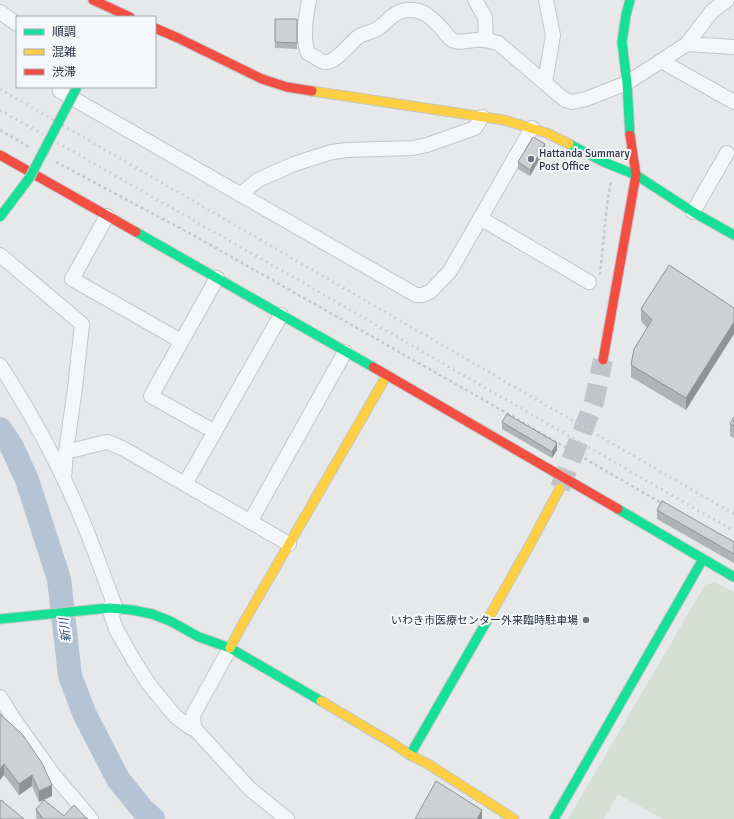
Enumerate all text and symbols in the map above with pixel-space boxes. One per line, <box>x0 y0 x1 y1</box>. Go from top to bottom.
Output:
legend <box>16 16 156 88</box>
text: 順調 <box>52 25 76 40</box>
text: 混雑 <box>52 45 76 60</box>
text: 渋滞 <box>52 65 76 80</box>
place label: Hattanda Summary Post Office <box>539 147 631 173</box>
marker: Hattanda Summary Post Office <box>526 154 536 164</box>
place label: いわき市医療センター外来臨時駐車場 <box>391 614 578 627</box>
water label: 新川 <box>56 615 74 643</box>
marker: いわき市医療センター外来臨時駐車場 <box>581 615 591 625</box>

